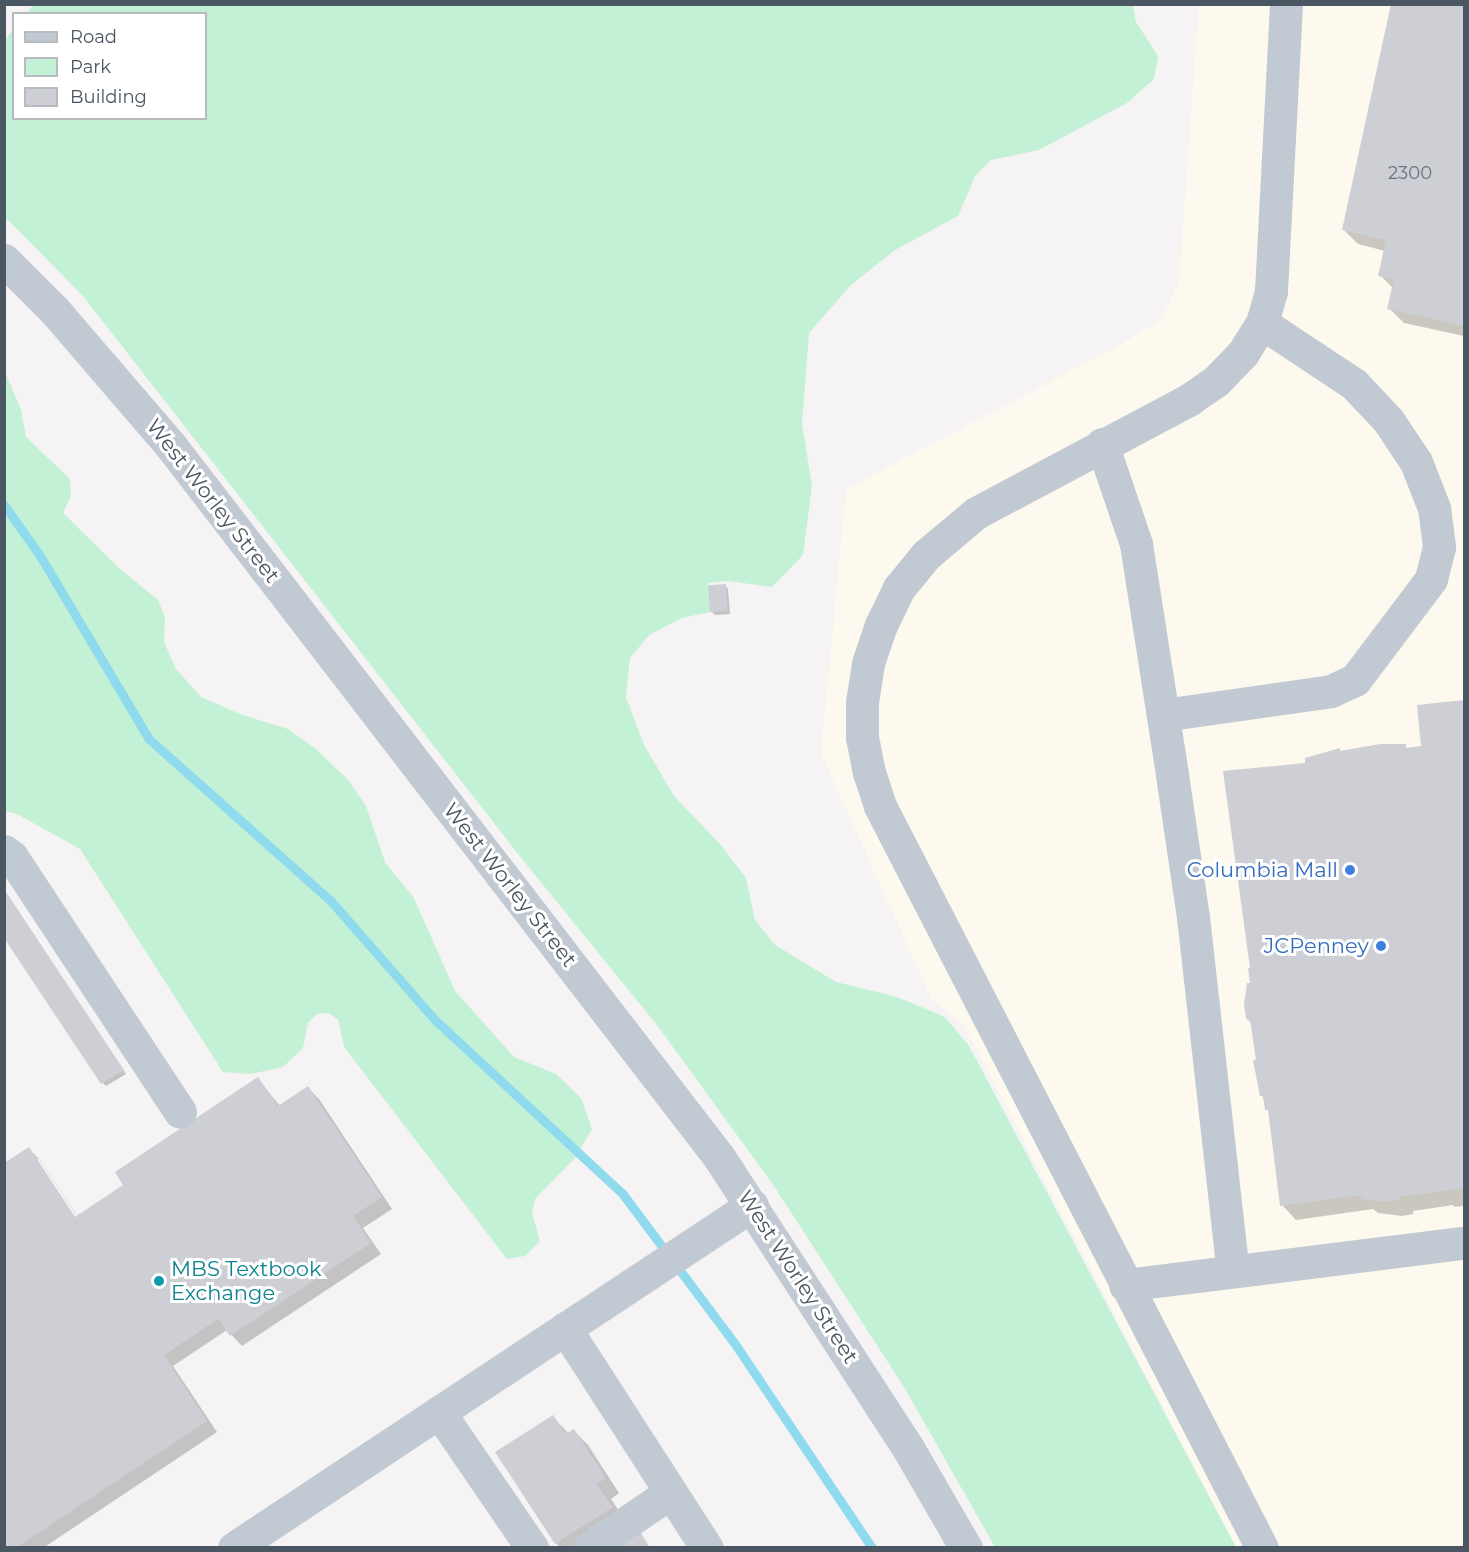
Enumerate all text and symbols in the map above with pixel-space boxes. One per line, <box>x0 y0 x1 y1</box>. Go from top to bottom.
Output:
legend <box>12 12 207 120</box>
text: Road <box>70 26 117 48</box>
text: Park <box>70 56 111 78</box>
text: Building <box>70 86 147 108</box>
house number: 2300 <box>1388 162 1432 184</box>
street label: West Worley Street <box>141 414 285 588</box>
street label: West Worley Street <box>438 798 582 972</box>
place label: Columbia Mall <box>1187 857 1338 883</box>
marker: Columbia Mall <box>1343 863 1357 877</box>
place label: JCPenney <box>1264 933 1369 959</box>
marker: JCPenney <box>1374 939 1388 953</box>
street label: West Worley Street <box>733 1186 863 1368</box>
place label: MBS Textbook Exchange <box>171 1256 321 1306</box>
marker: MBS Textbook Exchange <box>152 1274 166 1288</box>

